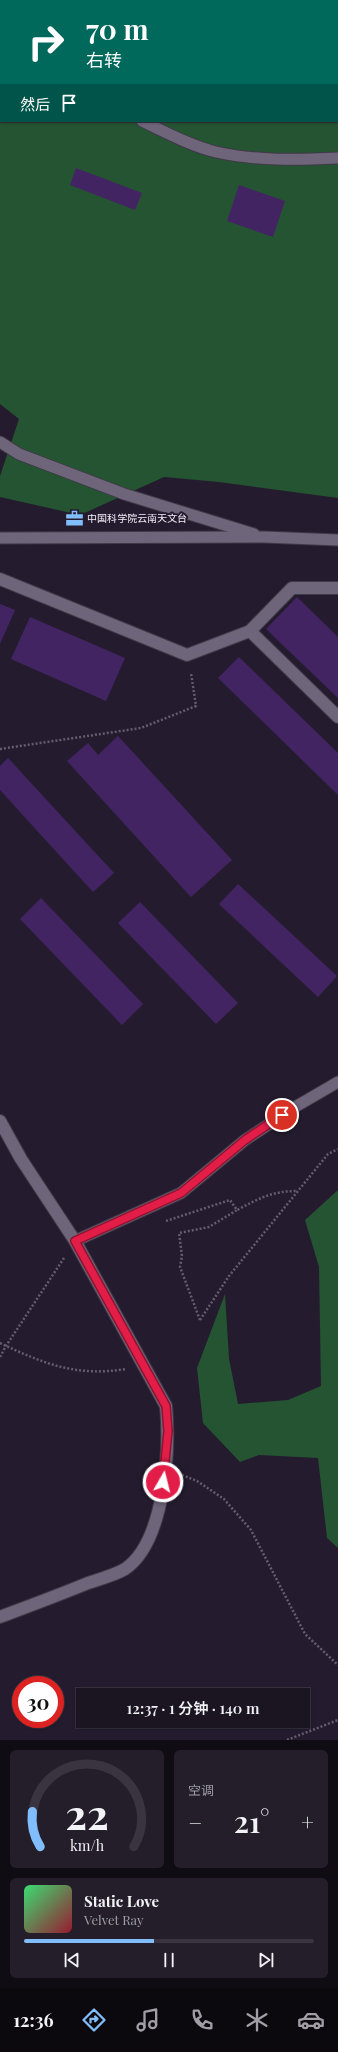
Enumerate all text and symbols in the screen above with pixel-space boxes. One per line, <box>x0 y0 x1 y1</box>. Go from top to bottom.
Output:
text: 70 m <box>86 10 149 47</box>
icon: right <box>20 16 72 68</box>
text: 右转 <box>86 48 122 72</box>
icon: arrive <box>58 92 80 114</box>
text: 然后 <box>20 94 50 114</box>
office icon: 中国科学院云南天文台 <box>64 508 84 528</box>
place label: 中国科学院云南天文台 <box>87 511 187 525</box>
pin <box>265 1098 299 1132</box>
icon: arrive <box>271 1104 293 1126</box>
position arrow <box>142 1461 184 1503</box>
speed limit sign: 30 <box>12 1676 64 1728</box>
text: 12:37 · 1 分钟 · 140 m <box>127 1698 259 1718</box>
text: 空调 <box>188 1781 214 1798</box>
text: 22 <box>65 1785 109 1840</box>
text: 21° <box>234 1801 270 1841</box>
text: − <box>188 1807 202 1837</box>
text: + <box>301 1807 314 1837</box>
text: km/h <box>70 1836 105 1855</box>
text: Static Love <box>84 1891 159 1911</box>
text: Velvet Ray <box>84 1911 144 1928</box>
icon: previous <box>61 1949 83 1971</box>
icon: pause <box>158 1949 180 1971</box>
icon: next <box>255 1949 277 1971</box>
icon: directions <box>80 2006 108 2034</box>
icon: music <box>134 2006 162 2034</box>
icon: phone <box>188 2006 216 2034</box>
icon: climate <box>243 2006 271 2034</box>
icon: car <box>297 2006 325 2034</box>
text: 12:36 <box>13 2008 54 2032</box>

